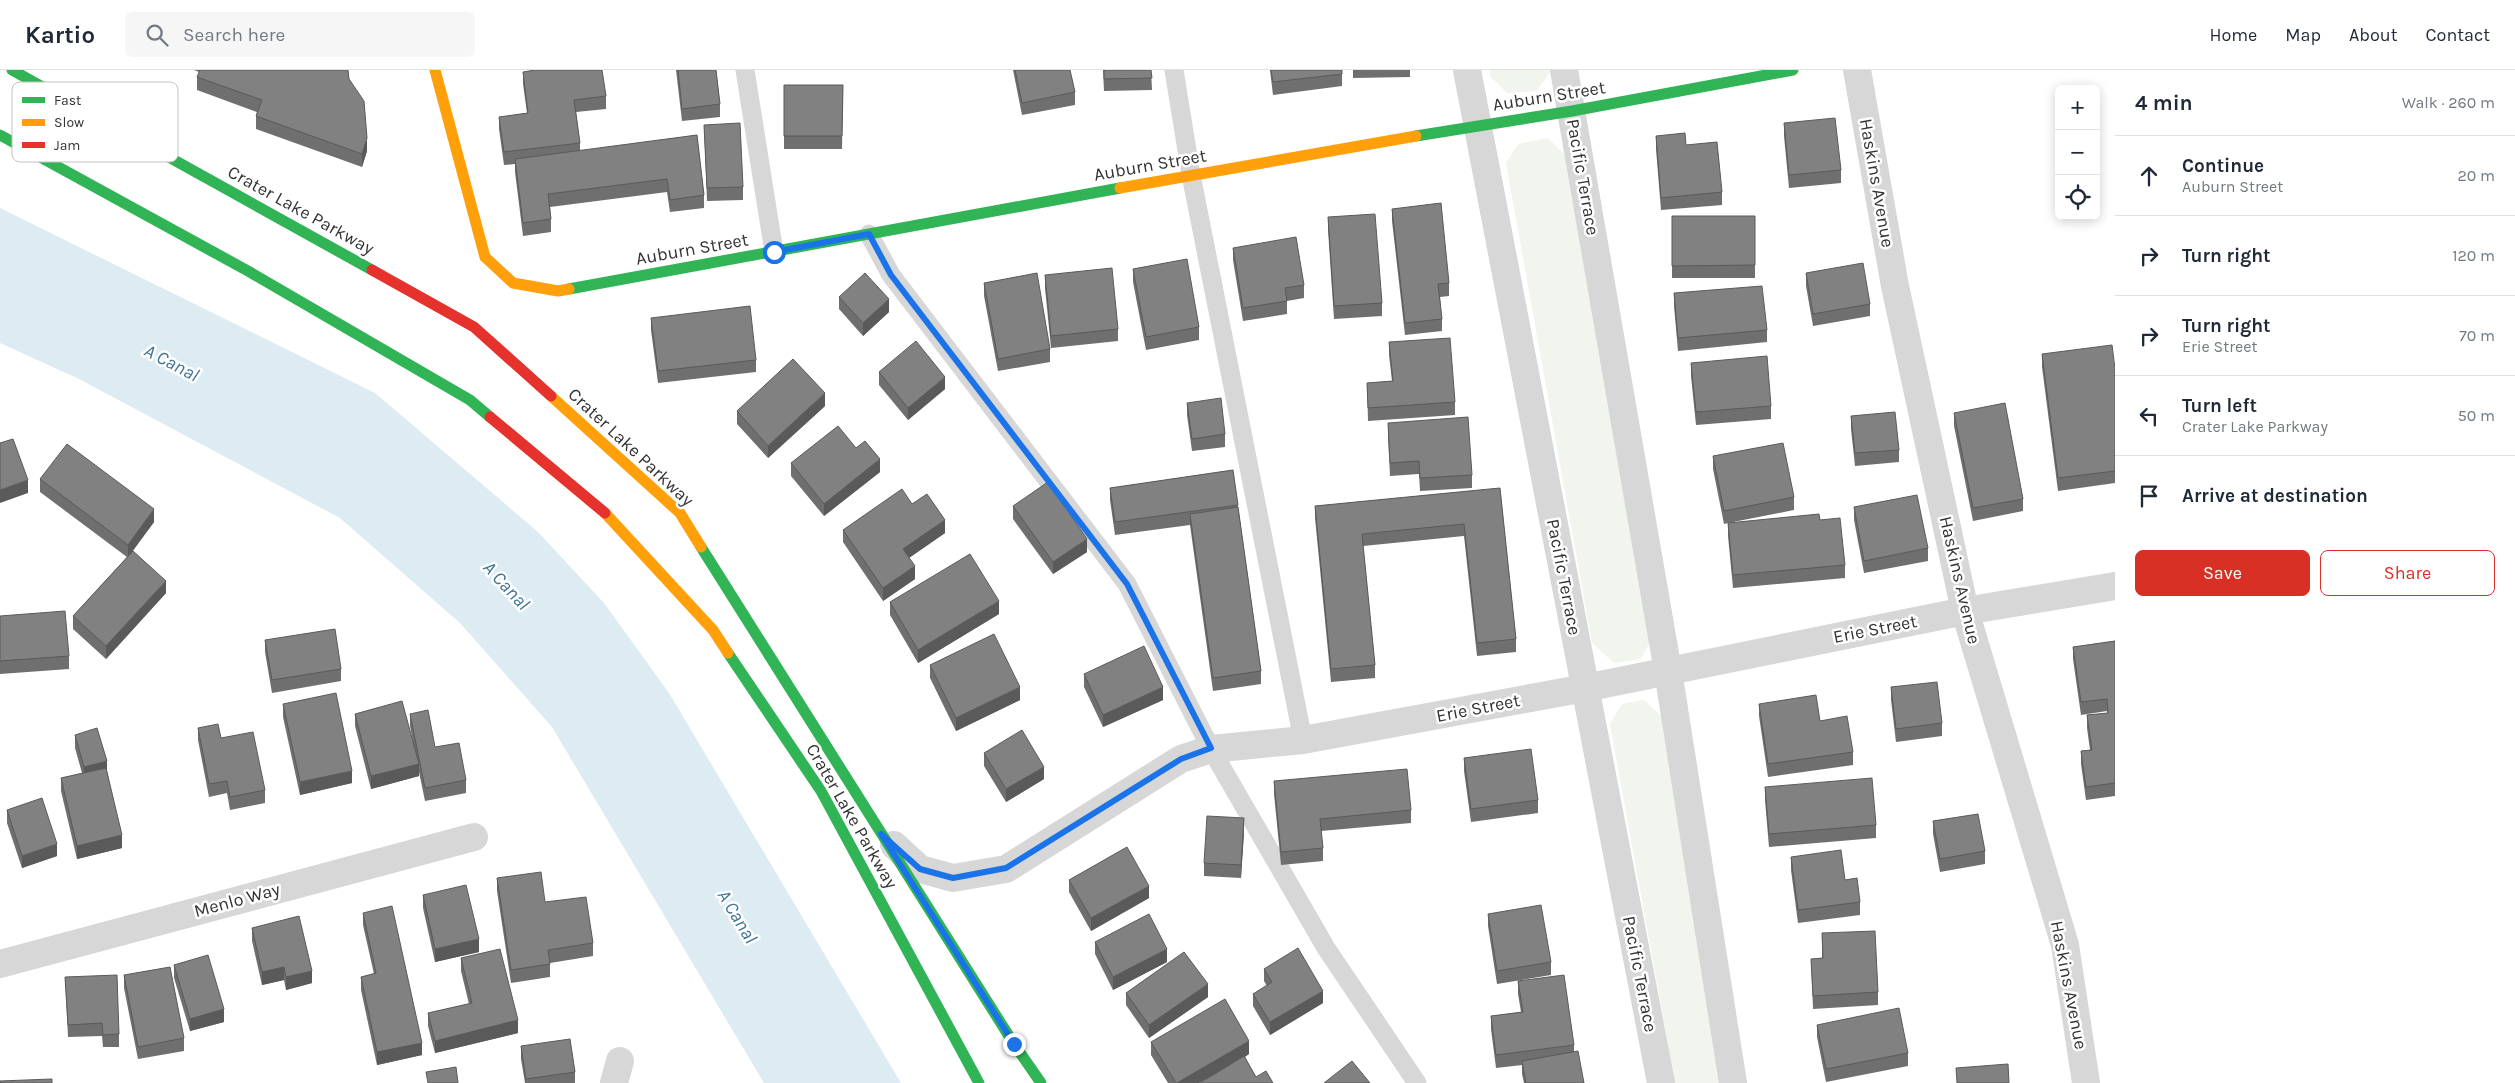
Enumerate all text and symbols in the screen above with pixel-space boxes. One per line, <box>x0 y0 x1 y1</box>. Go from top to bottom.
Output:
search box <box>125 12 475 57</box>
text: Kartio <box>25 21 95 49</box>
icon: search <box>143 21 171 49</box>
text: Search here <box>183 24 285 46</box>
text: Home <box>2209 24 2257 46</box>
text: Map <box>2285 24 2321 46</box>
text: About <box>2349 24 2398 46</box>
text: Contact <box>2426 24 2490 46</box>
street label: Auburn Street <box>1491 76 1607 116</box>
legend <box>12 82 178 162</box>
map controls <box>2055 85 2100 220</box>
button: + <box>2055 85 2100 130</box>
text: 4 min <box>2135 91 2193 115</box>
text: Fast <box>54 92 81 109</box>
text: Walk · 260 m <box>2402 93 2495 112</box>
text: Slow <box>54 114 84 131</box>
street label: Pacific Terrace <box>1562 117 1604 237</box>
street label: Haskins Avenue <box>1855 117 1899 249</box>
button: − <box>2055 130 2100 175</box>
text: Jam <box>54 137 80 154</box>
street label: Auburn Street <box>1092 144 1208 186</box>
text: Continue <box>2182 155 2264 177</box>
street label: Crater Lake Parkway <box>224 161 379 260</box>
icon: ahead <box>2135 162 2163 190</box>
text: 20 m <box>2457 166 2495 185</box>
button: locate <box>2055 175 2100 220</box>
text: Auburn Street <box>2182 177 2283 196</box>
street label: Auburn Street <box>634 228 750 270</box>
route start <box>763 241 786 264</box>
icon: right <box>2135 242 2163 270</box>
text: Turn right <box>2182 245 2271 267</box>
text: 120 m <box>2452 246 2495 265</box>
text: Turn right <box>2182 315 2271 337</box>
icon: right <box>2135 322 2163 350</box>
text: 70 m <box>2459 326 2495 345</box>
text: Erie Street <box>2182 337 2257 356</box>
water label: A Canal <box>140 339 203 386</box>
street label: Crater Lake Parkway <box>563 383 699 511</box>
text: Turn left <box>2182 395 2257 417</box>
icon: left <box>2135 402 2163 430</box>
text: 50 m <box>2458 406 2495 425</box>
text: Crater Lake Parkway <box>2182 417 2328 436</box>
icon: arrive <box>2135 482 2163 510</box>
text: Arrive at destination <box>2182 485 2368 507</box>
street label: Haskins Avenue <box>1935 514 1985 646</box>
street label: Pacific Terrace <box>1542 517 1586 637</box>
button: Save <box>2135 550 2310 596</box>
button: Share <box>2320 550 2495 596</box>
water label: A Canal <box>478 557 534 615</box>
street label: Erie Street <box>1831 610 1919 648</box>
street label: Erie Street <box>1434 689 1522 727</box>
street label: Crater Lake Parkway <box>801 739 903 893</box>
street label: Menlo Way <box>192 878 283 922</box>
water label: A Canal <box>713 886 762 947</box>
street label: Pacific Terrace <box>1618 914 1662 1034</box>
street label: Haskins Avenue <box>2046 919 2092 1051</box>
route end <box>1003 1033 1026 1056</box>

